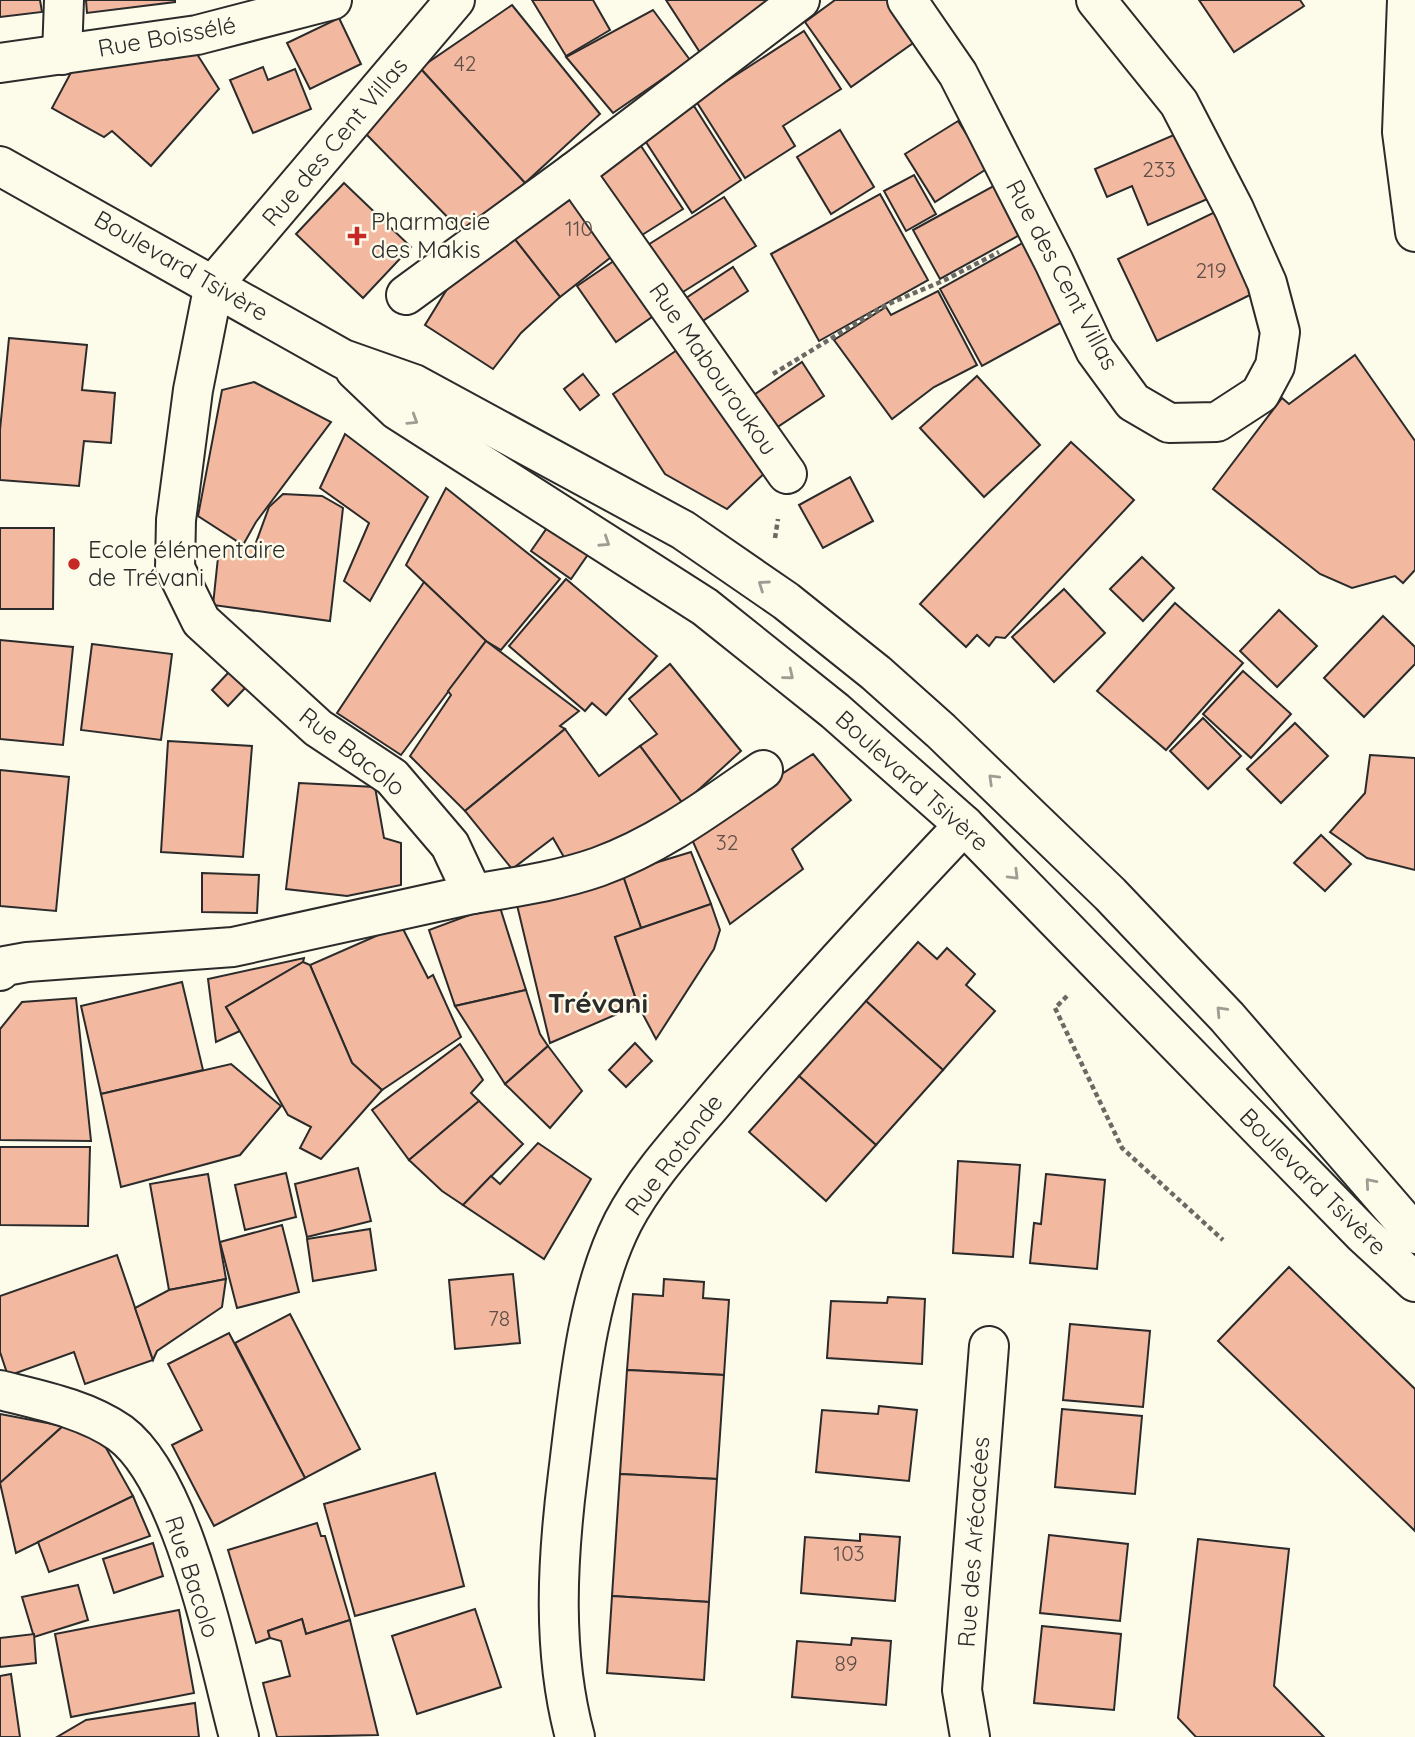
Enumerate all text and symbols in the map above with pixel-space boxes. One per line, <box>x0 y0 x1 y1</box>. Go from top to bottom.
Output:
street label: Rue Boissélé <box>95 9 238 63</box>
house number: 42 <box>454 50 476 76</box>
street label: Rue des Cent Villas <box>255 51 414 232</box>
house number: 233 <box>1142 156 1176 182</box>
street label: Rue des Cent Villas <box>1000 174 1126 375</box>
street label: Boulevard Tsivère <box>89 203 274 327</box>
place label: Pharmacie des Makis <box>371 206 490 264</box>
house number: 110 <box>565 215 593 241</box>
marker: Pharmacie des Makis <box>349 228 365 244</box>
house number: 219 <box>1195 257 1227 283</box>
street label: Rue Mabouroukou <box>643 276 785 461</box>
one-way arrow <box>405 411 418 424</box>
one-way arrow <box>597 533 610 546</box>
place label: Ecole élémentaire de Trévani <box>88 534 286 592</box>
marker: Ecole élémentaire de Trévani <box>66 556 82 572</box>
one-way arrow <box>758 581 771 593</box>
one-way arrow <box>782 666 794 679</box>
street label: Rue Bacolo <box>294 700 412 802</box>
street label: Boulevard Tsivère <box>830 704 996 857</box>
one-way arrow <box>988 774 1001 787</box>
house number: 32 <box>716 829 738 855</box>
one-way arrow <box>1006 866 1019 879</box>
district label: Trévani <box>548 985 648 1020</box>
one-way arrow <box>1217 1006 1230 1019</box>
street label: Rue Rotonde <box>618 1088 729 1221</box>
street label: Boulevard Tsivère <box>1234 1101 1394 1261</box>
one-way arrow <box>1366 1178 1378 1191</box>
house number: 78 <box>488 1305 510 1331</box>
street label: Rue des Arécacées <box>951 1436 995 1648</box>
street label: Rue Bacolo <box>159 1512 227 1641</box>
house number: 103 <box>833 1540 865 1566</box>
house number: 89 <box>834 1650 858 1676</box>

